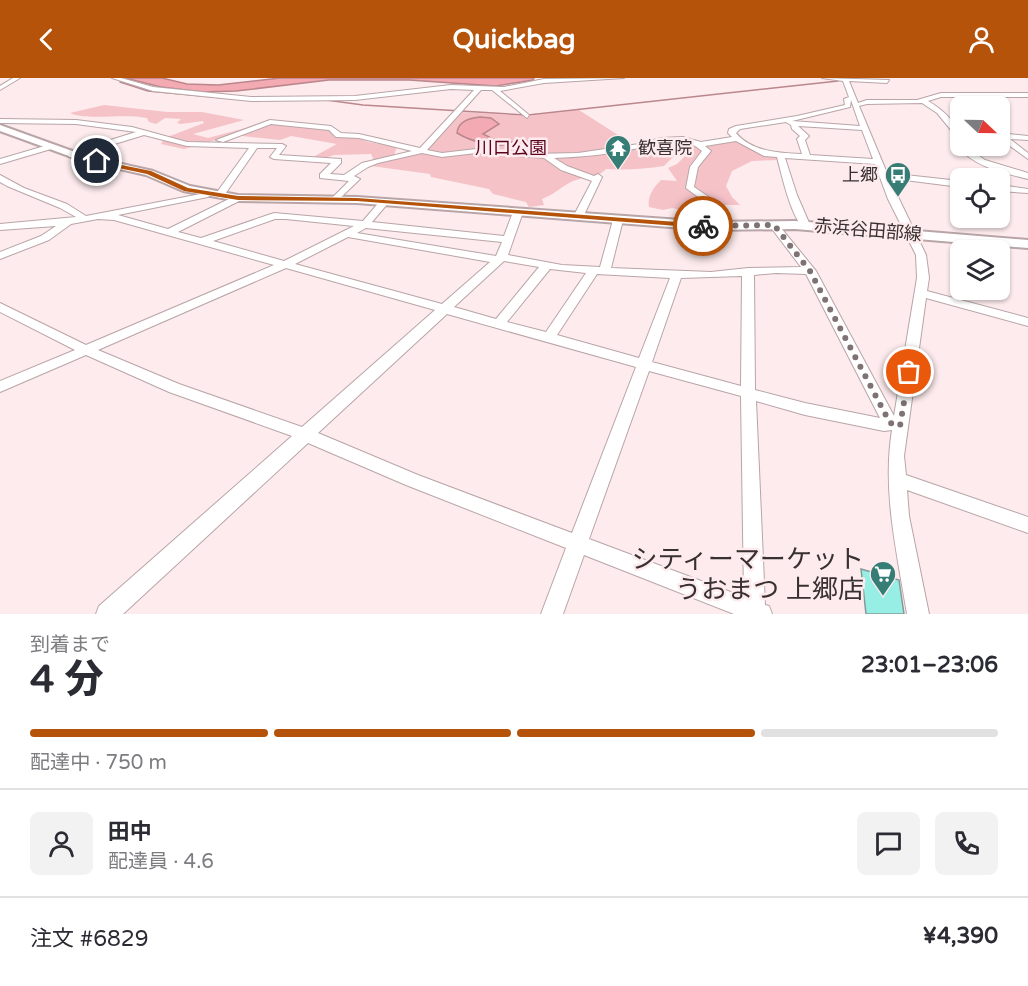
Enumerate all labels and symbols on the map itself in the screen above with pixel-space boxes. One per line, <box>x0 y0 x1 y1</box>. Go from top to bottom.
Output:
north arrow <box>950 96 1010 156</box>
temple icon: 歓喜院 <box>603 133 633 171</box>
pin <box>71 135 122 186</box>
park label: 川口公園 <box>475 137 547 159</box>
place label: 歓喜院 <box>638 137 692 159</box>
bus stop icon: 上郷 <box>883 160 913 198</box>
place label: 上郷 <box>842 164 878 186</box>
courier <box>673 196 733 256</box>
street label: 赤浜谷田部線 <box>813 214 923 246</box>
pin <box>883 346 934 397</box>
place label: シティーマーケット うおまつ 上郷店 <box>632 544 864 605</box>
supermarket icon: シティーマーケット うおまつ 上郷店 <box>868 559 898 597</box>

